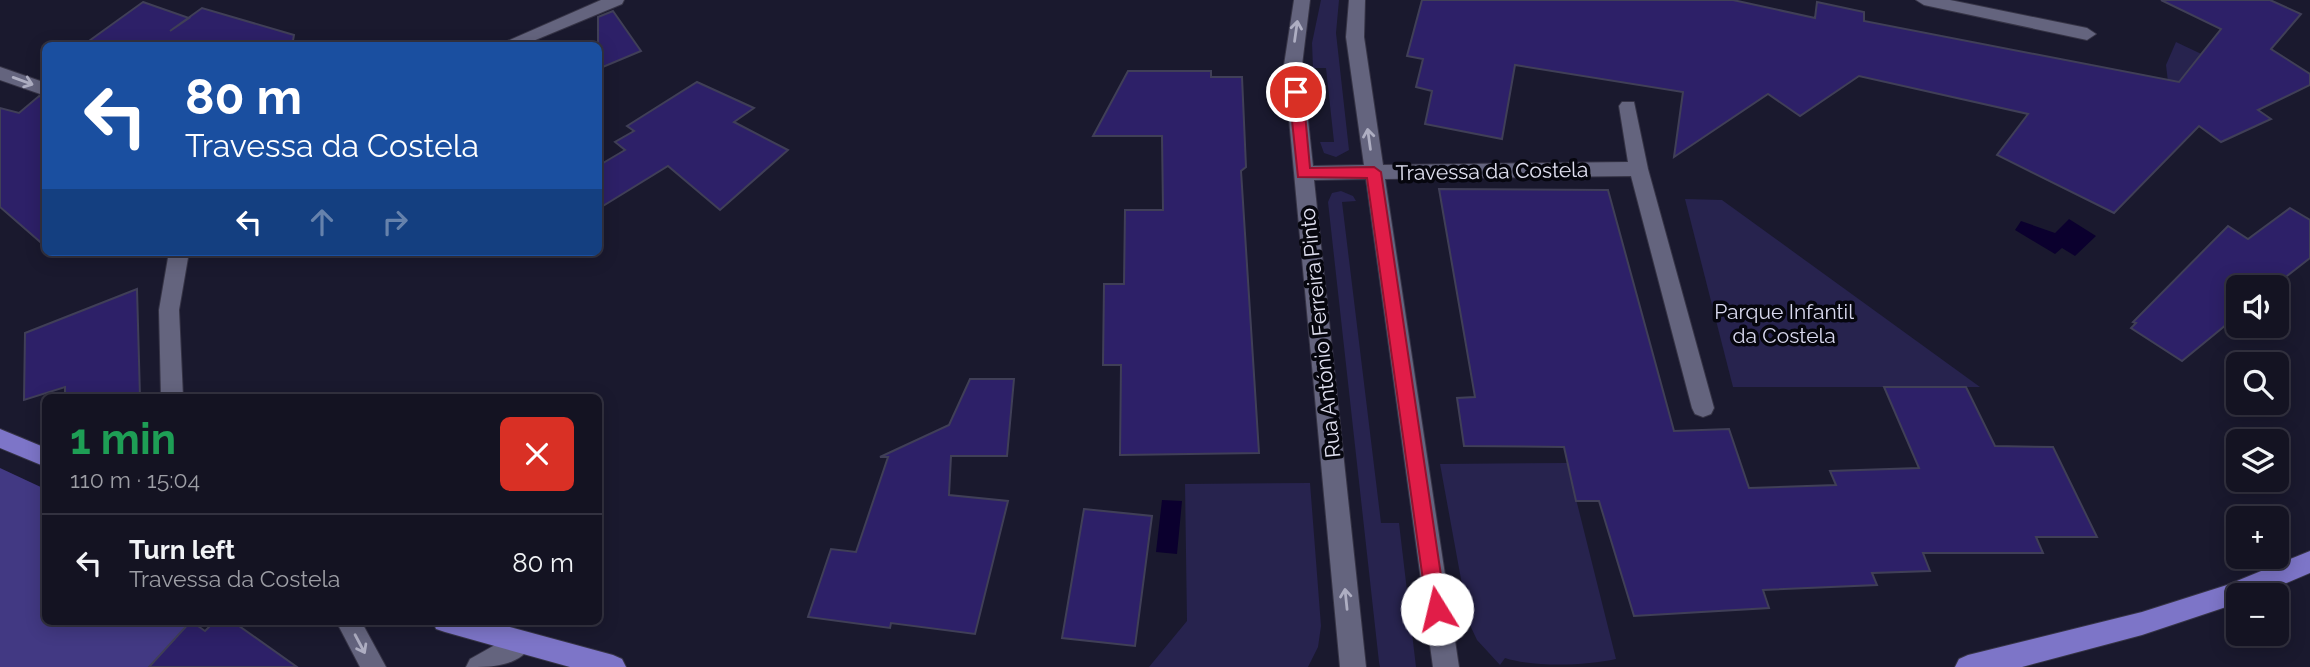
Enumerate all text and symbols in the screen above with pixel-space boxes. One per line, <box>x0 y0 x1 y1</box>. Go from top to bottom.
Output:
one-way arrow <box>1289 21 1302 43</box>
pin <box>1266 62 1326 122</box>
text: 80 m <box>185 68 302 125</box>
icon: left <box>70 70 161 161</box>
icon: arrive <box>1277 73 1315 111</box>
one-way arrow <box>11 76 33 88</box>
text: Travessa da Costela <box>185 127 479 164</box>
one-way arrow <box>1362 128 1375 151</box>
street label: Travessa da Costela <box>1395 157 1589 185</box>
icon: left <box>230 203 268 241</box>
icon: ahead <box>303 203 341 241</box>
icon: right <box>376 203 414 241</box>
street label: Rua António Ferreira Pinto <box>1294 207 1346 459</box>
map controls <box>2226 275 2289 646</box>
button: sound <box>2226 275 2289 338</box>
park label: Parque Infantil da Costela <box>1714 299 1854 348</box>
button: search <box>2226 352 2289 415</box>
text: 1 min <box>70 415 176 464</box>
button: close <box>500 417 574 491</box>
button: layers <box>2226 429 2289 492</box>
text: 110 m · 15:04 <box>70 466 200 493</box>
button: + <box>2226 506 2289 569</box>
text: Turn left <box>129 535 235 565</box>
icon: left <box>70 544 108 582</box>
text: 80 m <box>512 548 574 578</box>
text: Travessa da Costela <box>129 565 340 592</box>
position arrow <box>1400 572 1474 646</box>
button: − <box>2226 583 2289 646</box>
one-way arrow <box>1339 588 1352 611</box>
one-way arrow <box>354 633 367 654</box>

